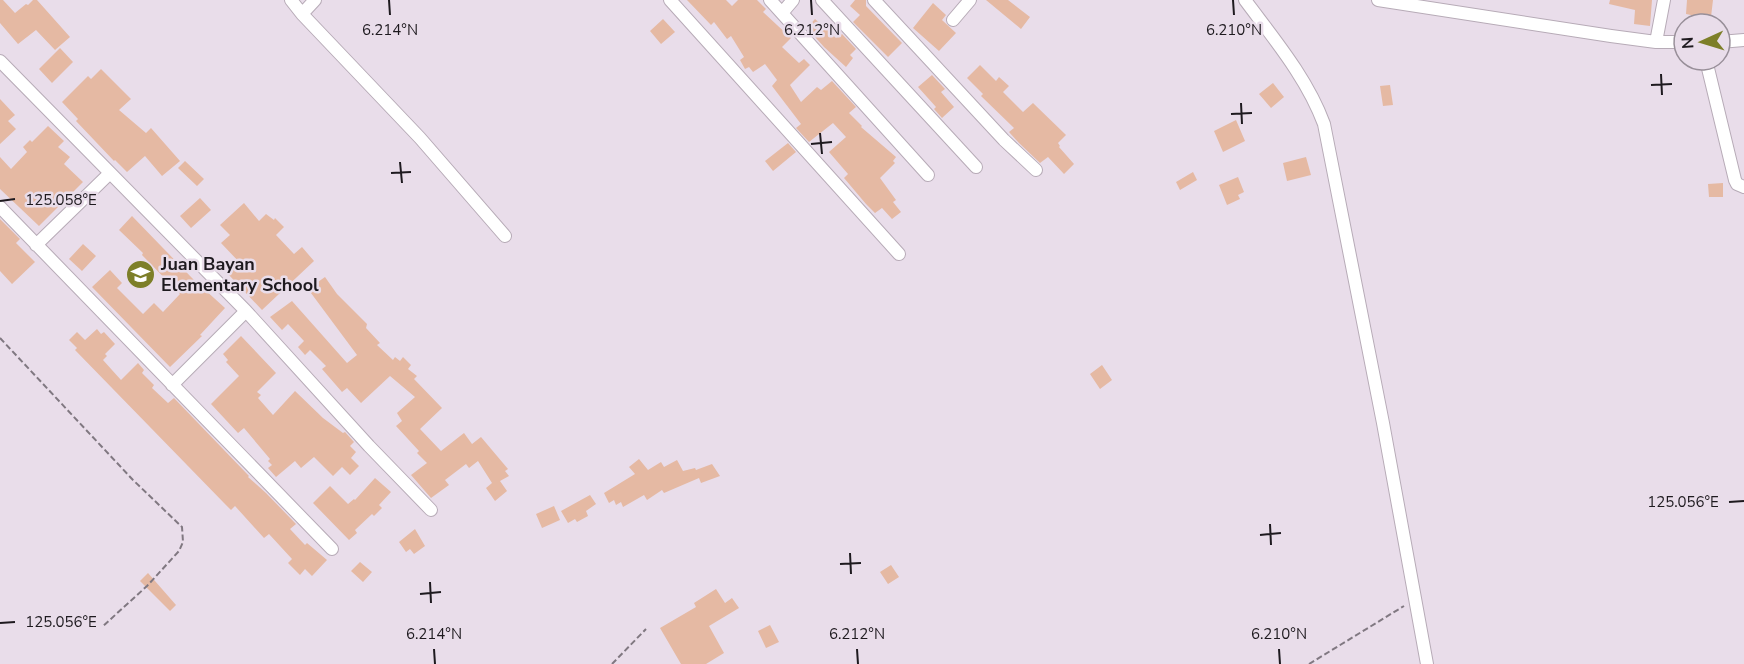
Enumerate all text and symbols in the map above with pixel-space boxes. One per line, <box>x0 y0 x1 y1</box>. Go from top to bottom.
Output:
north arrow <box>1672 12 1732 72</box>
text: 6.214°N <box>362 20 418 40</box>
text: 6.212°N <box>784 20 840 40</box>
text: 6.210°N <box>1206 20 1262 40</box>
text: N <box>1677 36 1699 50</box>
text: 125.058°E <box>25 190 97 210</box>
place label: Juan Bayan Elementary School <box>160 252 319 297</box>
school or university icon: Juan Bayan Elementary School <box>124 258 156 290</box>
text: 125.056°E <box>1647 492 1719 512</box>
text: 125.056°E <box>25 612 97 632</box>
text: 6.214°N <box>406 624 462 644</box>
text: 6.212°N <box>829 624 885 644</box>
text: 6.210°N <box>1251 624 1307 644</box>

